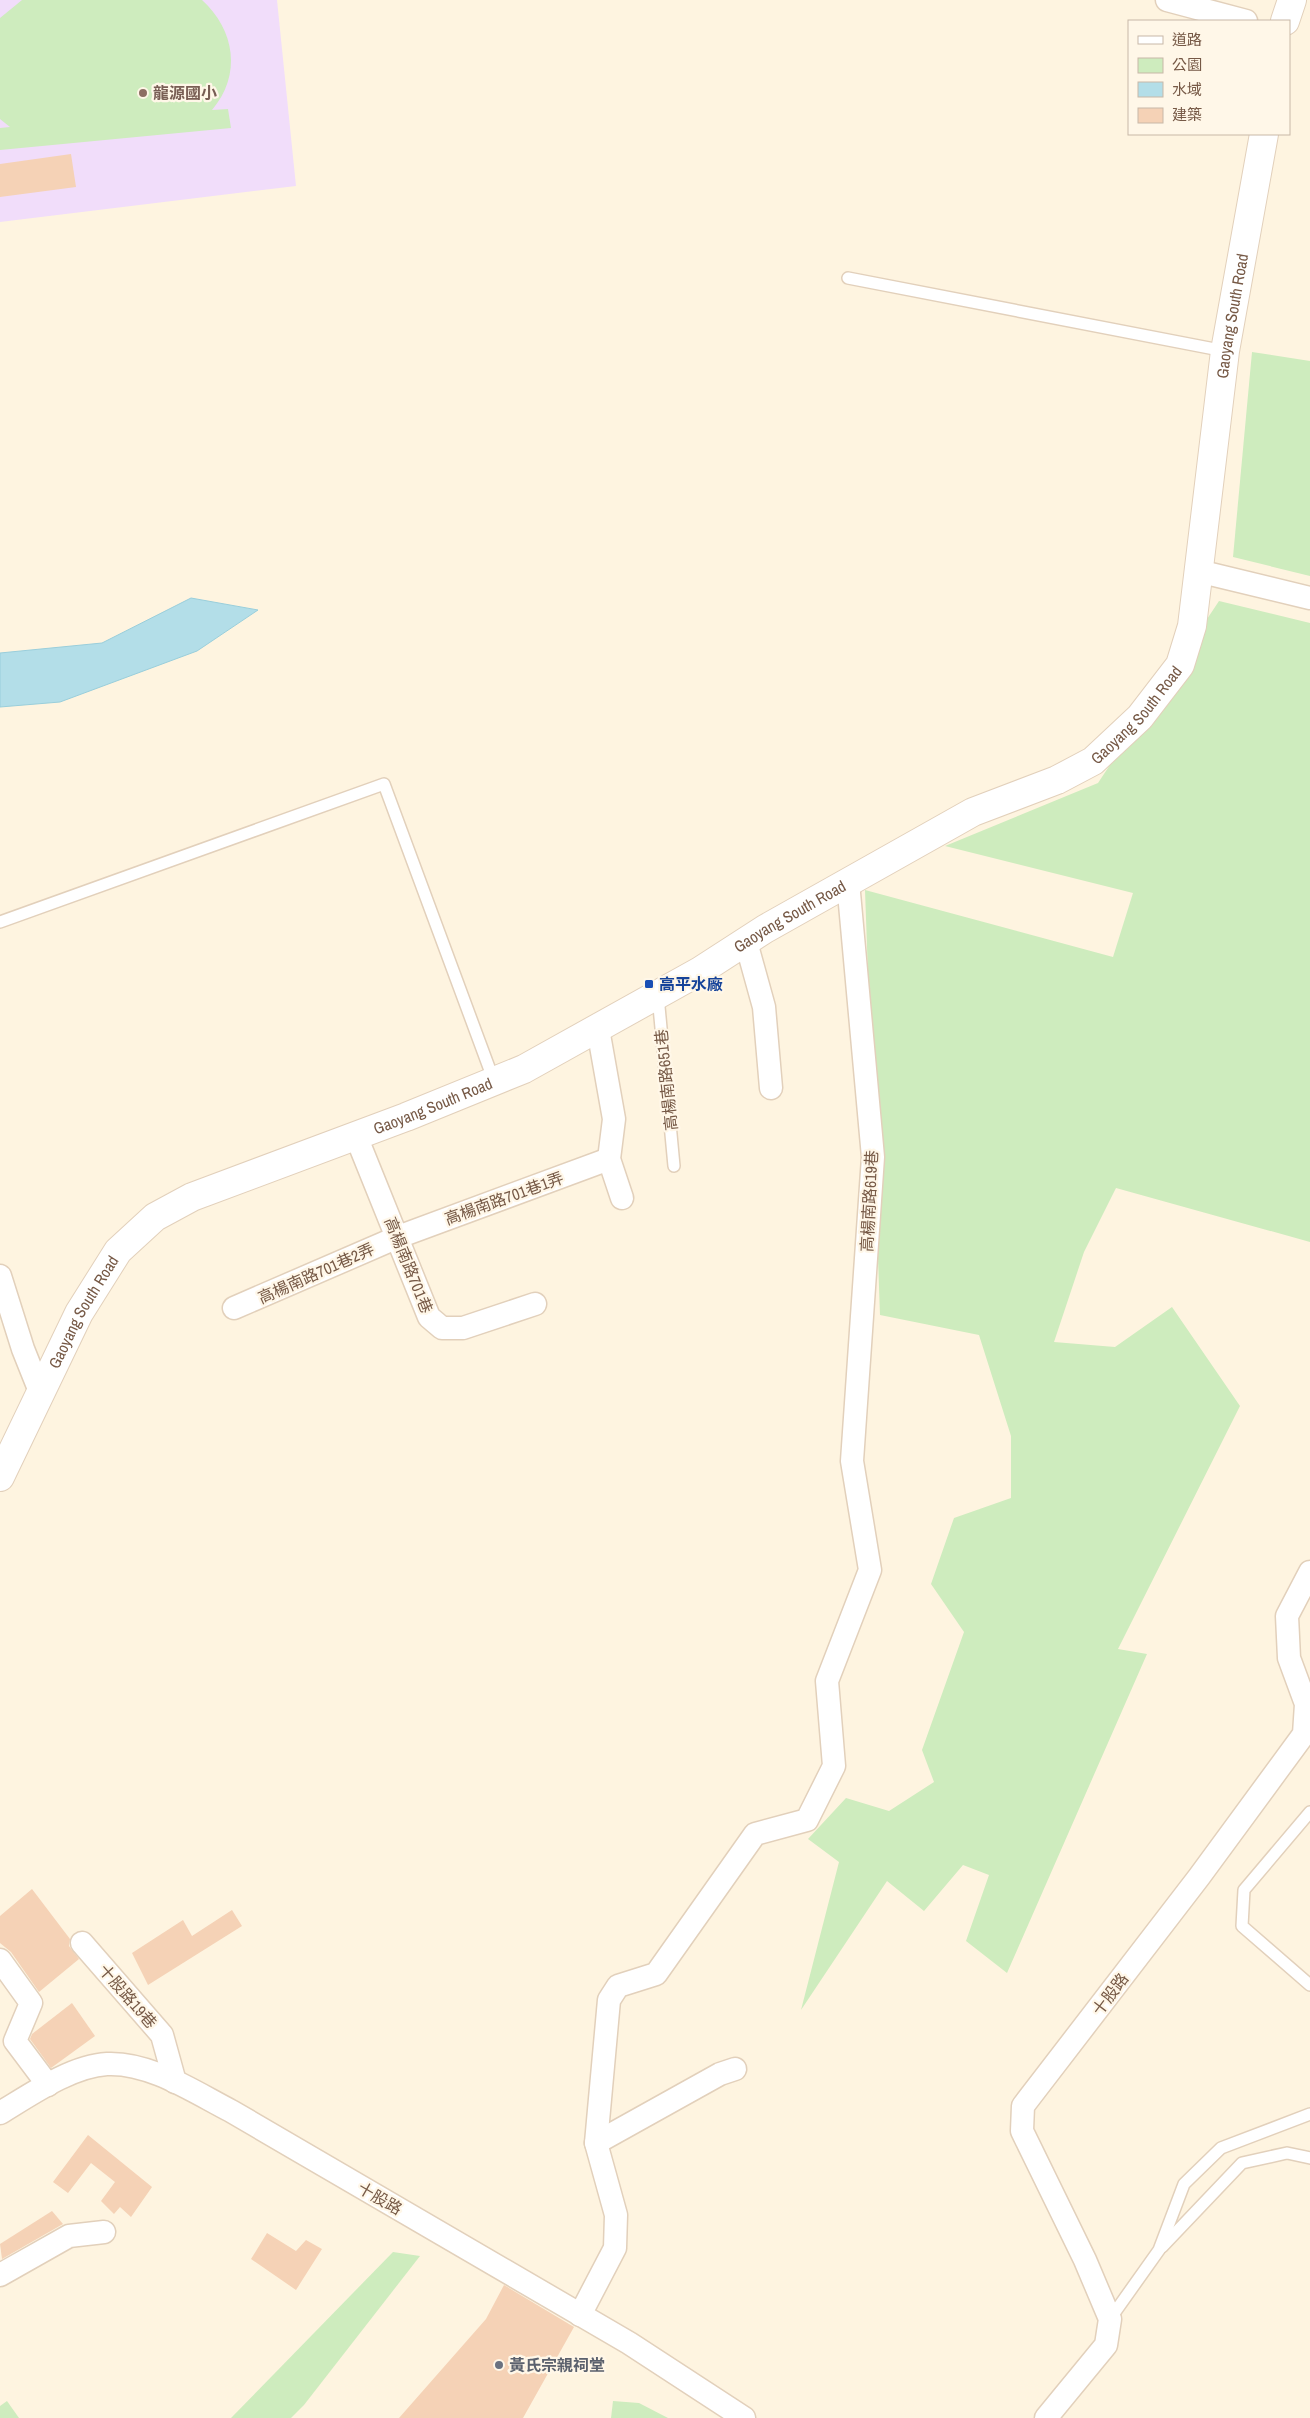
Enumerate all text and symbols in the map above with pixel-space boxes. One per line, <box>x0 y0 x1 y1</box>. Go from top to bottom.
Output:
legend <box>1128 20 1290 135</box>
text: 道路 <box>1172 29 1202 50</box>
text: 公園 <box>1172 54 1202 75</box>
text: 水域 <box>1172 79 1202 100</box>
place label: 龍源國小 <box>153 82 217 104</box>
marker: 龍源國小 <box>137 87 149 99</box>
text: 建築 <box>1172 104 1202 125</box>
street label: Gaoyang South Road <box>1211 252 1253 380</box>
street label: Gaoyang South Road <box>1086 661 1187 769</box>
street label: Gaoyang South Road <box>729 875 850 957</box>
place label: 高平水廠 <box>659 973 723 995</box>
marker: 高平水廠 <box>643 978 655 990</box>
street label: 高楊南路651巷 <box>650 1028 682 1132</box>
street label: Gaoyang South Road <box>370 1072 495 1139</box>
street label: 高楊南路619巷 <box>855 1150 883 1252</box>
street label: 高楊南路701巷1弄 <box>441 1166 567 1230</box>
street label: 高楊南路701巷 <box>380 1214 438 1316</box>
street label: 高楊南路701巷2弄 <box>254 1237 378 1309</box>
street label: Gaoyang South Road <box>43 1251 124 1372</box>
street label: 十股路19巷 <box>94 1959 162 2033</box>
street label: 十股路 <box>1087 1968 1133 2020</box>
street label: 十股路 <box>354 2176 406 2220</box>
place label: 黃氏宗親祠堂 <box>509 2354 605 2376</box>
marker: 黃氏宗親祠堂 <box>493 2359 505 2371</box>

